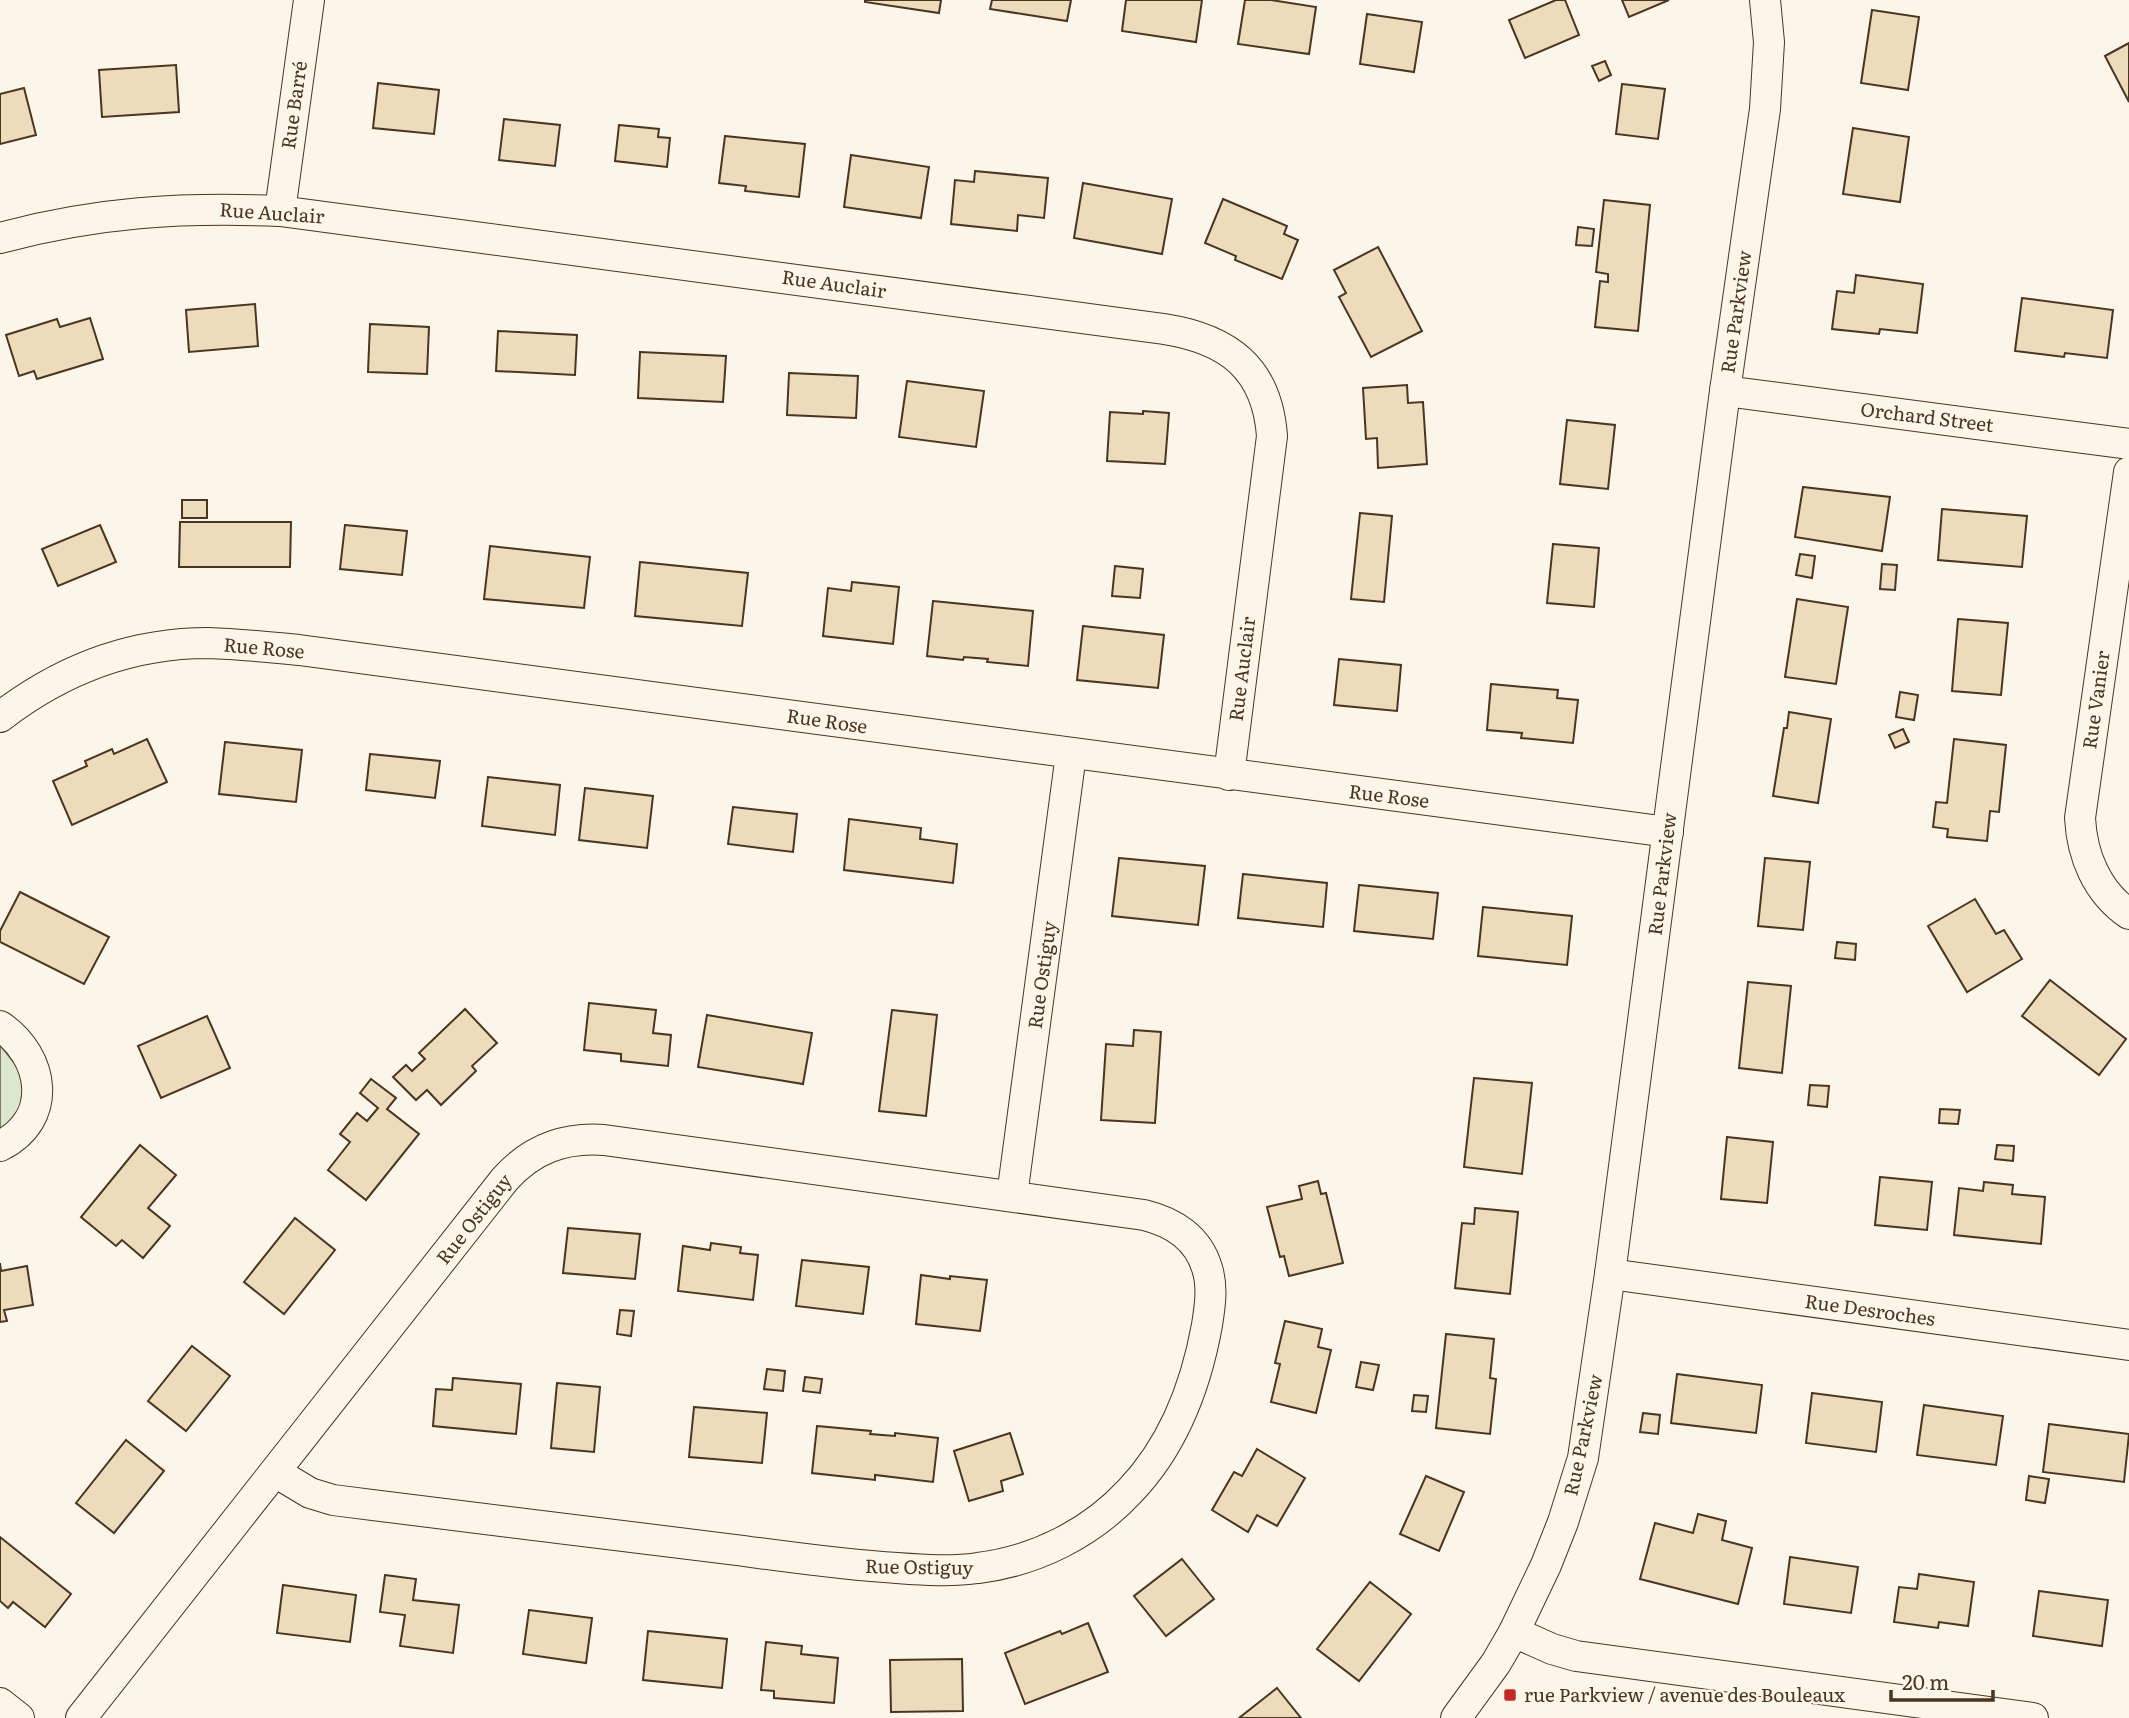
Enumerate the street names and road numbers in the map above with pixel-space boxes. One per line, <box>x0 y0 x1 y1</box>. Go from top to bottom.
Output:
street label: Rue Barré <box>273 59 313 151</box>
street label: Rue Auclair <box>219 194 325 230</box>
street label: Rue Parkview <box>1713 248 1758 375</box>
street label: Rue Auclair <box>780 262 888 304</box>
street label: Orchard Street <box>1859 394 1996 438</box>
street label: Rue Auclair <box>1221 615 1261 723</box>
street label: Rue Rose <box>222 630 306 664</box>
street label: Rue Vanier <box>2074 649 2116 751</box>
street label: Rue Rose <box>785 700 869 740</box>
street label: Rue Rose <box>1347 776 1431 814</box>
street label: Rue Parkview <box>1640 810 1683 937</box>
street label: Rue Ostiguy <box>1020 919 1062 1031</box>
street label: Rue Ostiguy <box>429 1167 518 1270</box>
street label: Rue Desroches <box>1803 1286 1937 1332</box>
street label: Rue Parkview <box>1555 1371 1609 1498</box>
street label: Rue Ostiguy <box>865 1551 974 1581</box>

